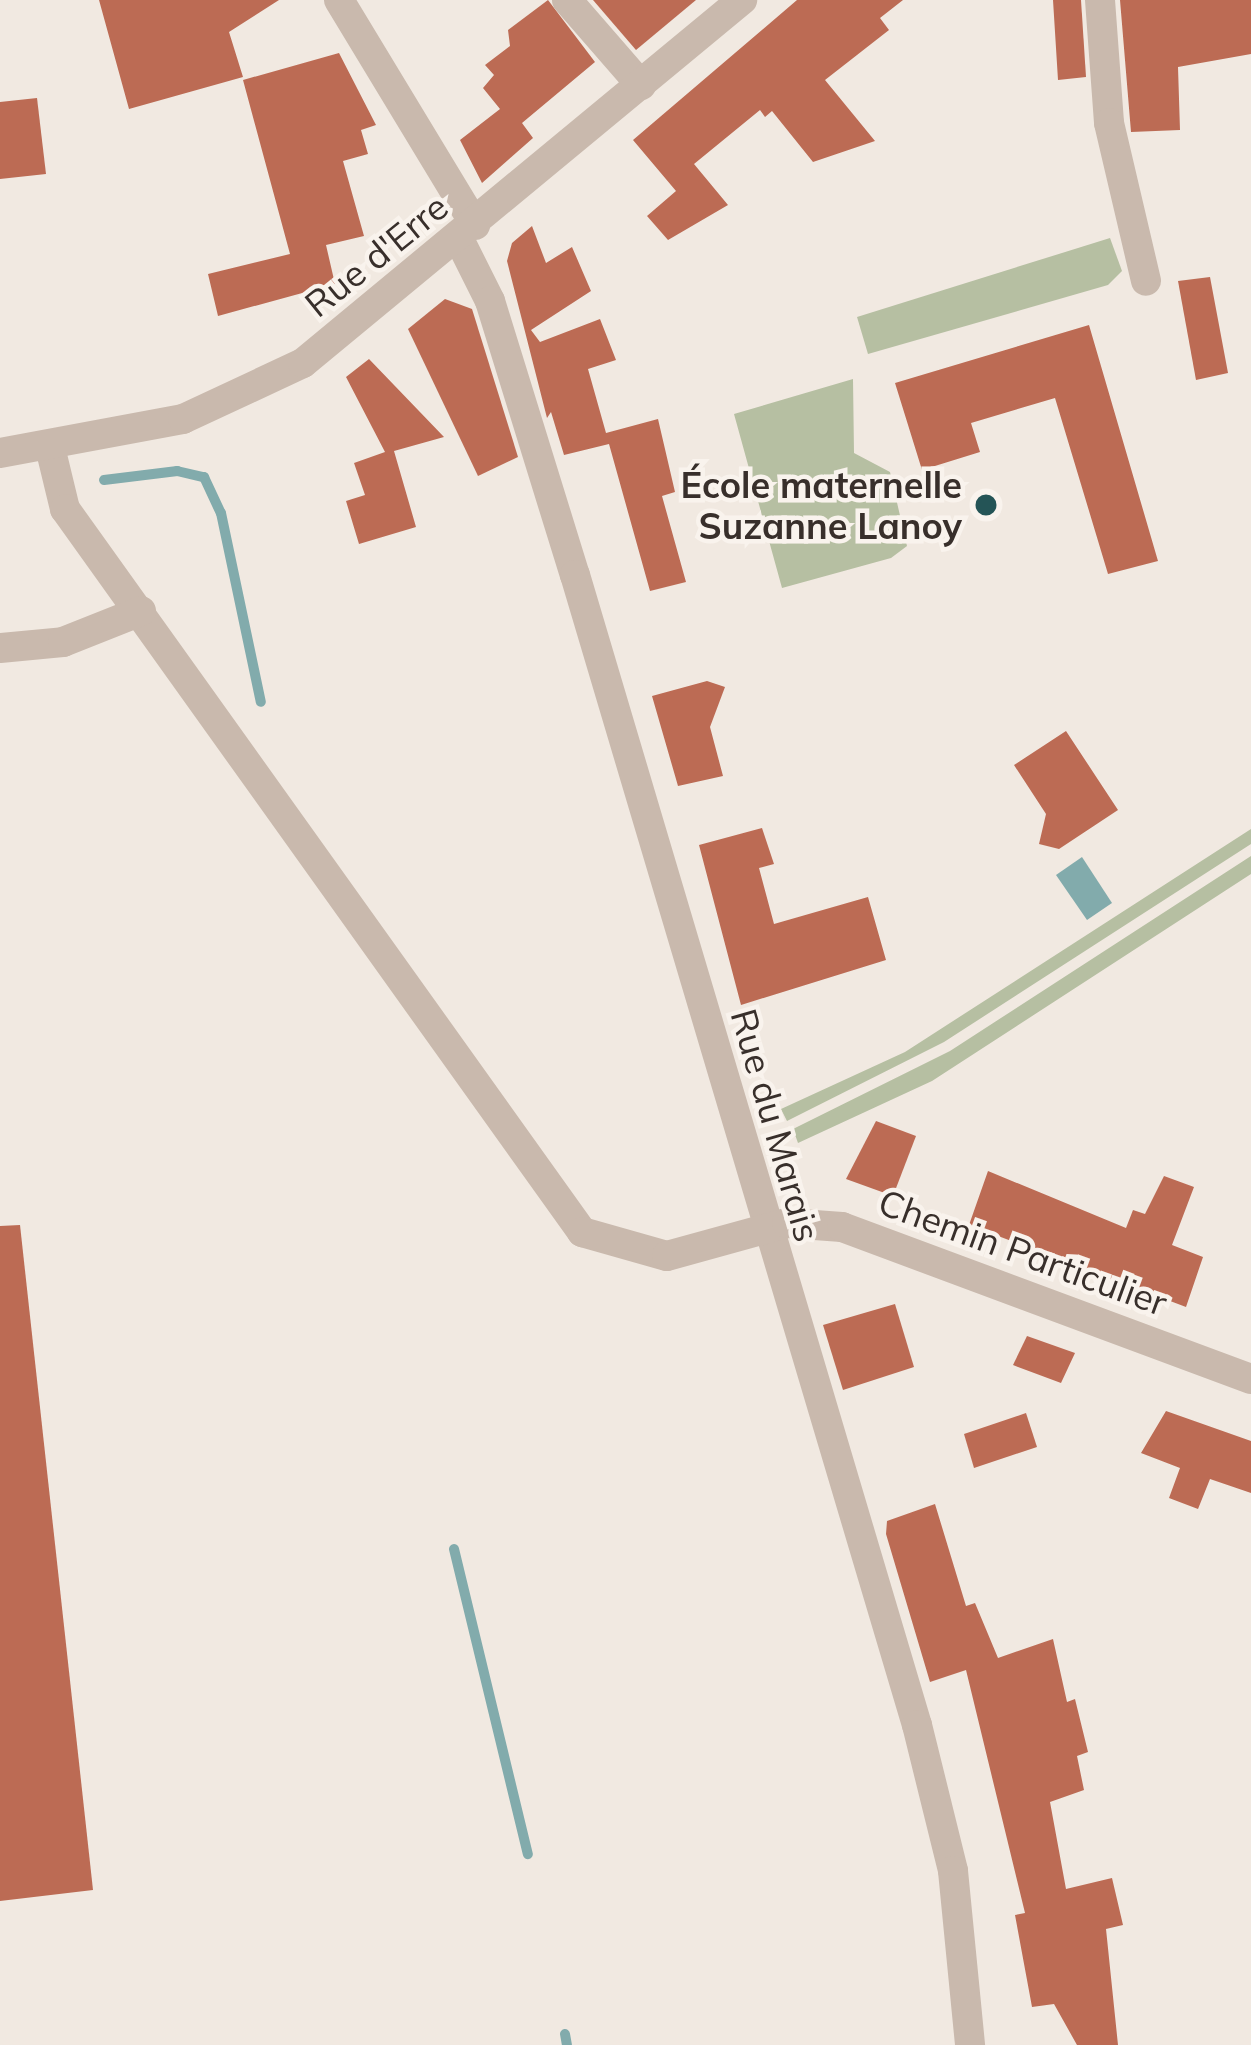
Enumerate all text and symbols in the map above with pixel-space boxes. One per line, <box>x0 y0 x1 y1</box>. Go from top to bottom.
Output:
street label: Rue d'Erre <box>296 184 456 326</box>
place label: École maternelle Suzanne Lanoy <box>681 462 962 547</box>
marker: École maternelle Suzanne Lanoy <box>973 492 999 518</box>
street label: Rue du Marais <box>722 1004 830 1246</box>
street label: Chemin Particulier <box>873 1180 1173 1324</box>

